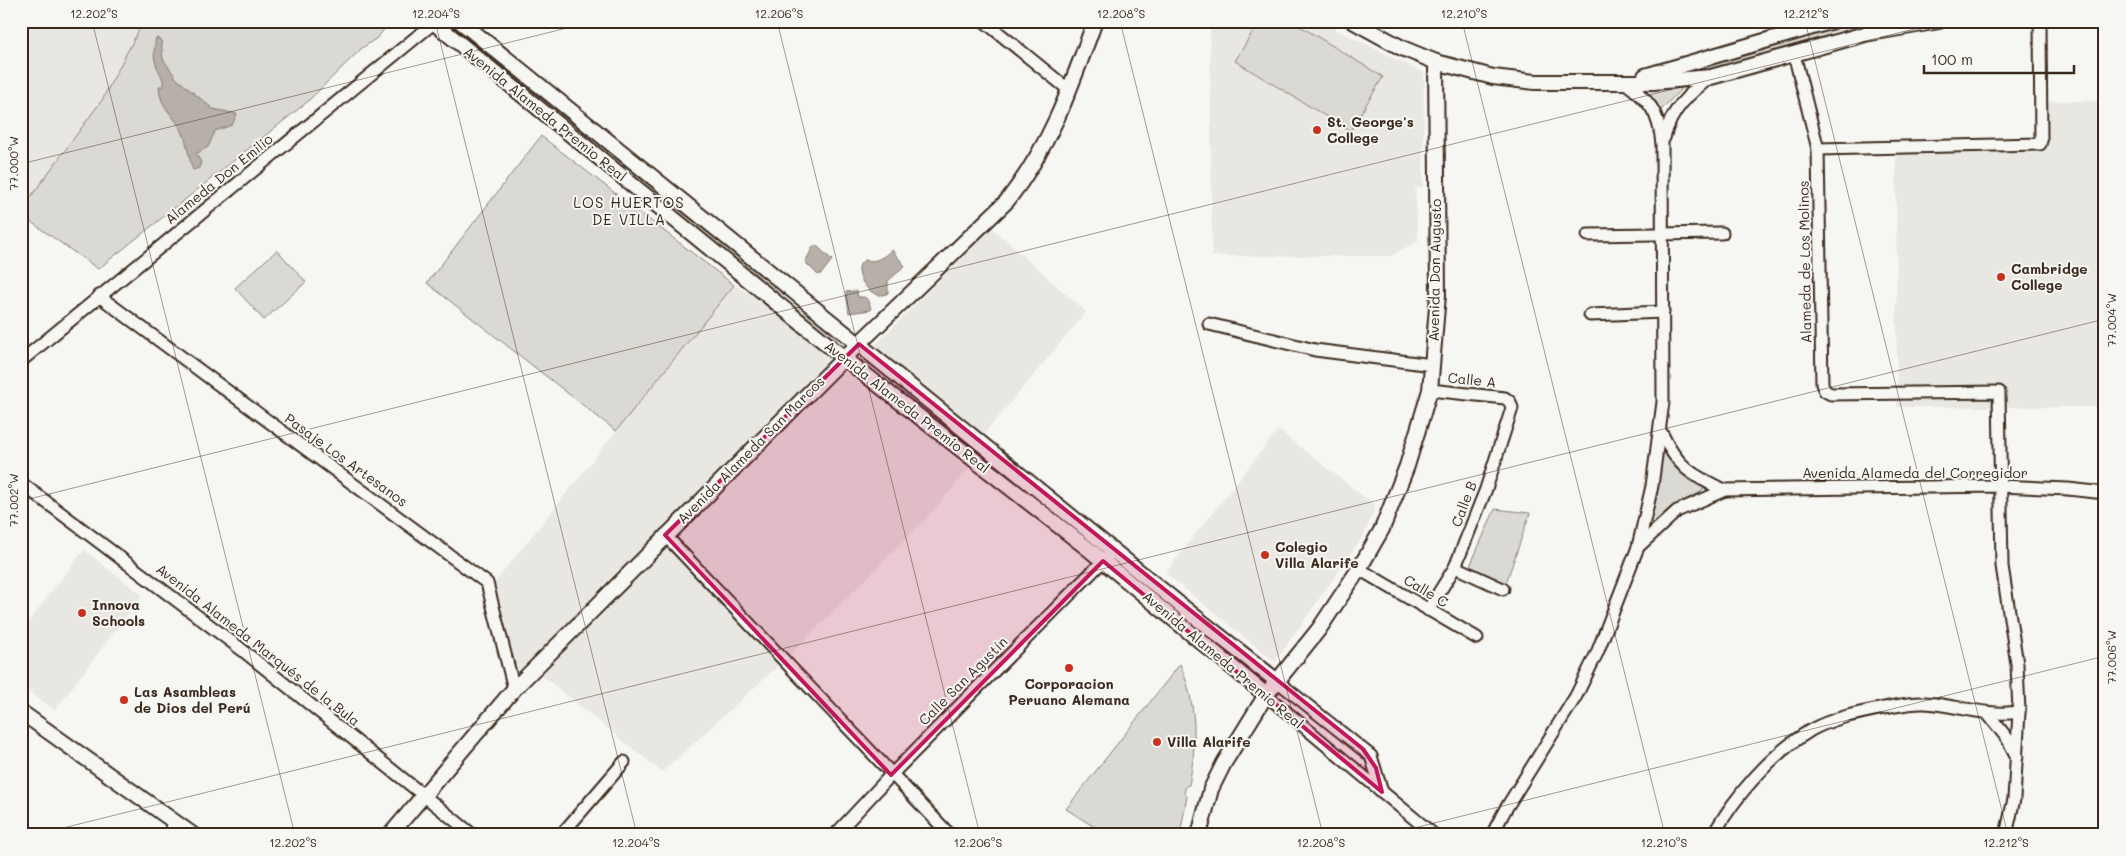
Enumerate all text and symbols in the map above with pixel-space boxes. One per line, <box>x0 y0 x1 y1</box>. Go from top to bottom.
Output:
text: 12.202°S <box>70 5 118 21</box>
text: 12.204°S <box>412 5 460 21</box>
text: 12.206°S <box>755 5 803 21</box>
text: 12.208°S <box>1097 5 1145 21</box>
text: 12.210°S <box>1441 5 1487 21</box>
text: 12.212°S <box>1783 5 1829 21</box>
street label: Avenida Alameda Premio Real <box>460 42 631 185</box>
scale bar <box>1924 42 2074 74</box>
text: 100 m <box>1931 49 1973 69</box>
place label: St. George's College <box>1327 112 1414 147</box>
marker: St. George's College <box>1311 124 1323 136</box>
street label: Alameda Don Emilio <box>161 129 277 228</box>
text: 77.000°W <box>5 136 21 190</box>
street label: Alameda de Los Molinos <box>1794 180 1815 344</box>
district label: LOS HUERTOS DE VILLA <box>573 192 685 229</box>
street label: Avenida Don Augusto <box>1424 198 1445 342</box>
place label: Cambridge College <box>2011 259 2088 294</box>
marker: Cambridge College <box>1995 271 2007 283</box>
text: 77.004°W <box>2103 293 2119 347</box>
street label: Avenida Alameda Premio Real <box>821 336 994 477</box>
street label: Calle A <box>1447 368 1497 391</box>
street label: Avenida Alameda San Marcos <box>673 372 829 528</box>
street label: Pasaje Los Artesanos <box>281 409 412 511</box>
street label: Avenida Alameda del Corregidor <box>1802 463 2028 482</box>
text: 77.002°W <box>5 473 21 527</box>
street label: Calle B <box>1446 478 1481 529</box>
place label: Colegio Villa Alarife <box>1275 537 1359 572</box>
marker: Colegio Villa Alarife <box>1259 549 1271 561</box>
street label: Avenida Alameda Marqués de la Bula <box>153 559 364 730</box>
street label: Calle C <box>1400 570 1452 611</box>
street label: Avenida Alameda Premio Real <box>1139 587 1308 733</box>
place label: Innova Schools <box>92 595 145 630</box>
marker: Innova Schools <box>76 607 88 619</box>
text: 77.006°W <box>2103 630 2119 684</box>
street label: Calle San Agustín <box>914 632 1011 729</box>
marker: Corporacion Peruano Alemana <box>1063 662 1075 674</box>
place label: Corporacion Peruano Alemana <box>1008 674 1130 709</box>
place label: Las Asambleas de Dios del Perú <box>134 682 251 717</box>
marker: Las Asambleas de Dios del Perú <box>118 694 130 706</box>
place label: Villa Alarife <box>1167 732 1251 751</box>
marker: Villa Alarife <box>1151 736 1163 748</box>
text: 12.202°S <box>269 834 317 850</box>
text: 12.204°S <box>612 834 660 850</box>
text: 12.206°S <box>954 834 1002 850</box>
text: 12.208°S <box>1297 834 1345 850</box>
text: 12.210°S <box>1641 834 1687 850</box>
text: 12.212°S <box>1983 834 2029 850</box>

